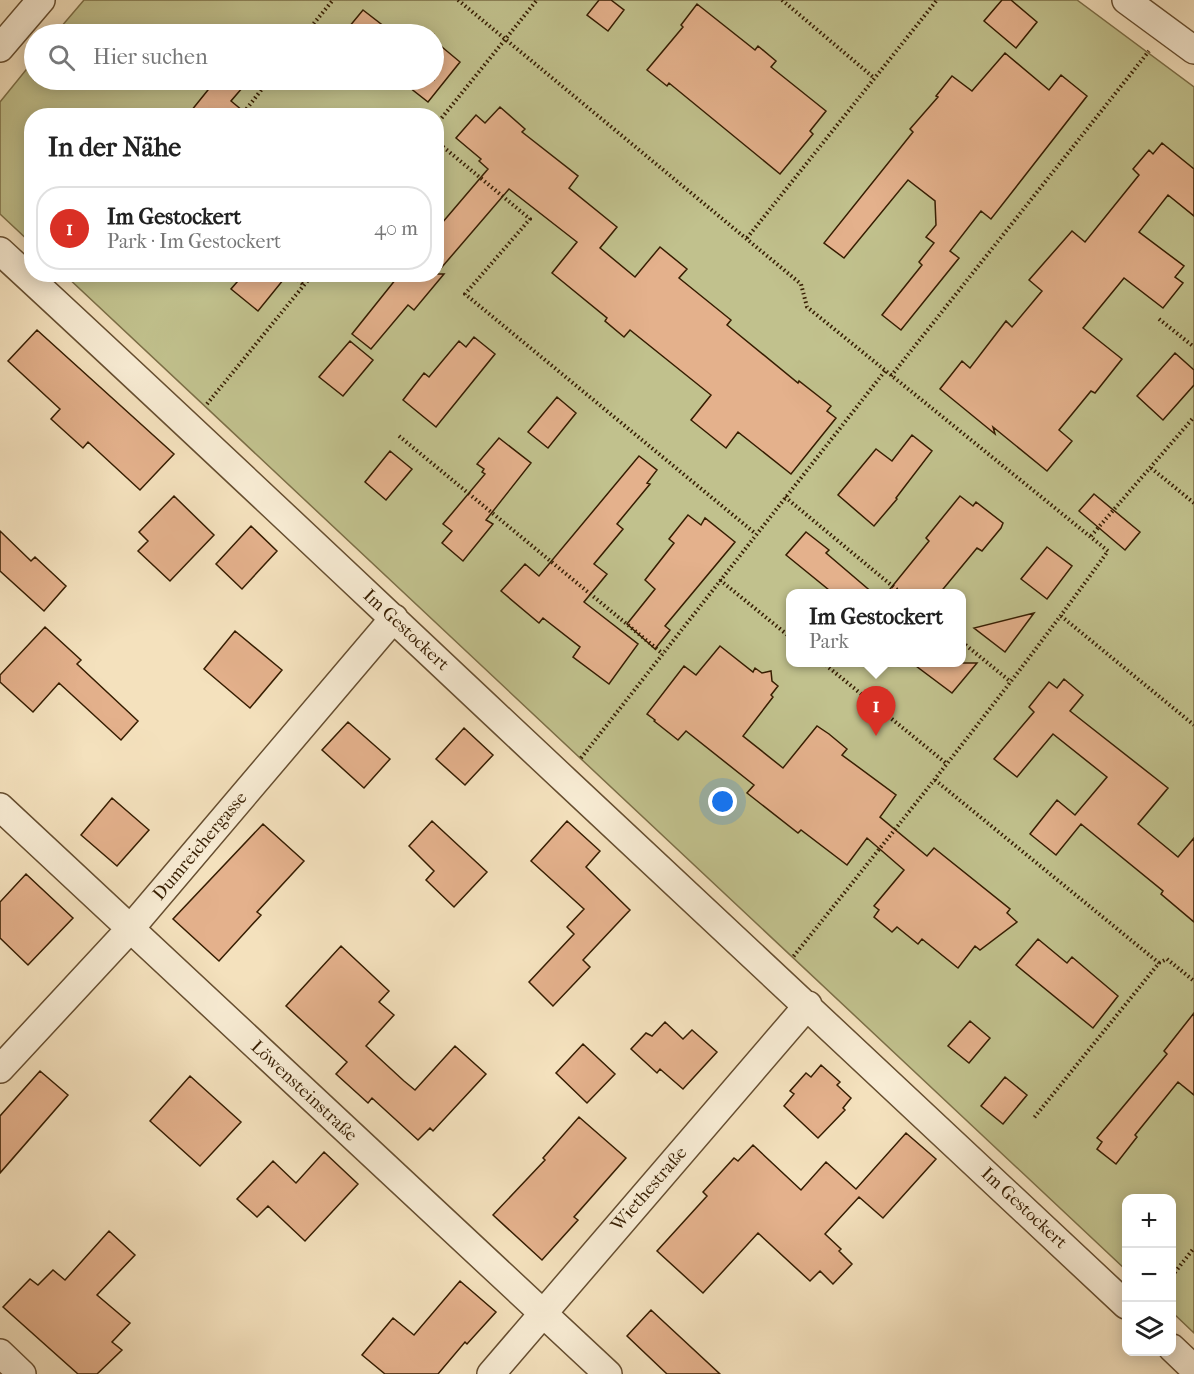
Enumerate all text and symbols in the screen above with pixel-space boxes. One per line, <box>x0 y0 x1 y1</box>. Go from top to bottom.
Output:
search box <box>24 24 444 90</box>
icon: search <box>45 41 78 74</box>
text: Hier suchen <box>93 44 208 70</box>
text: In der Nähe <box>48 132 181 163</box>
text: Im Gestockert <box>107 204 241 230</box>
text: 1 <box>66 217 73 240</box>
text: 40 m <box>374 217 418 240</box>
text: Park · Im Gestockert <box>107 230 281 253</box>
street label: Im Gestockert <box>359 585 454 675</box>
popup <box>786 589 966 667</box>
text: Im Gestockert <box>809 604 943 630</box>
text: Park <box>809 630 849 653</box>
pin: 1 <box>856 686 896 736</box>
street label: Dumreichergasse <box>149 787 252 904</box>
your location <box>708 787 737 816</box>
street label: Löwensteinstraße <box>246 1036 362 1146</box>
street label: Wiethestraße <box>606 1142 691 1236</box>
street label: Im Gestockert <box>977 1163 1072 1253</box>
map controls <box>1122 1194 1176 1356</box>
button: + <box>1122 1194 1176 1248</box>
button: − <box>1122 1248 1176 1302</box>
button: layers <box>1122 1302 1176 1356</box>

